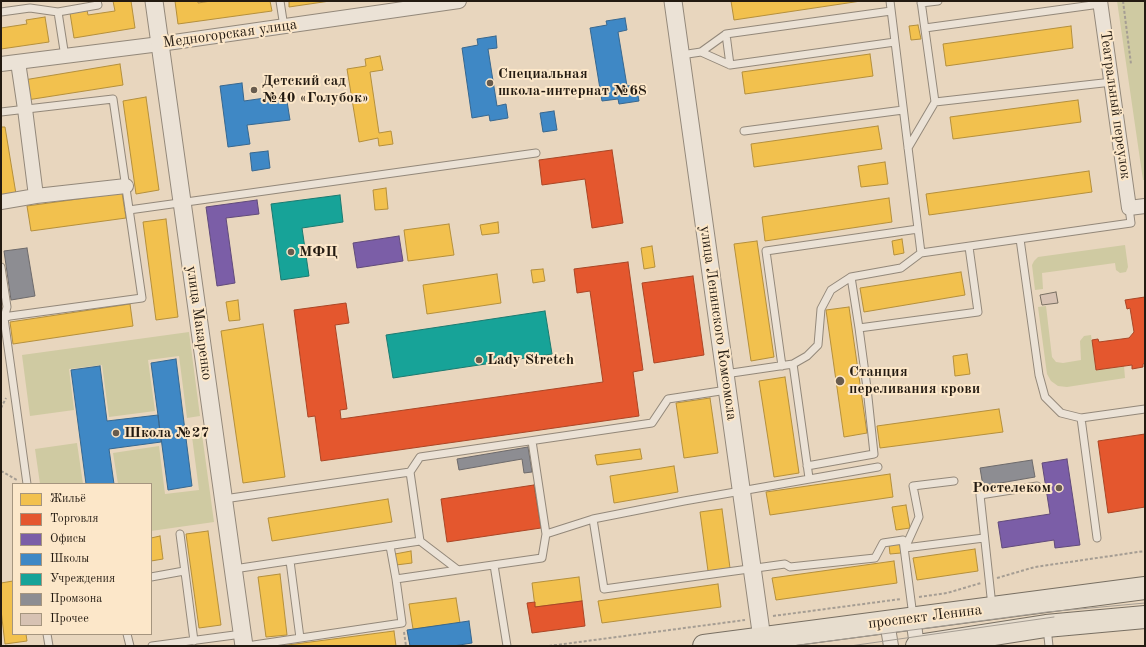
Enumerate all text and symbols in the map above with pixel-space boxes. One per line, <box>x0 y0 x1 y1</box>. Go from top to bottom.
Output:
street label: Медногорская улица <box>162 16 298 52</box>
street label: Театральный переулок <box>1096 30 1134 180</box>
place label: Специальная школа-интернат №68 <box>498 65 647 100</box>
place label: Детский сад №40 «Голубок» <box>262 72 369 107</box>
marker: Специальная школа-интернат №68 <box>485 78 495 88</box>
marker: Детский сад №40 «Голубок» <box>249 85 259 95</box>
street label: улица Ленинского Комсомола <box>695 224 741 422</box>
place label: МФЦ <box>299 243 338 261</box>
marker: МФЦ <box>286 247 296 257</box>
street label: улица Макаренко <box>182 265 216 381</box>
place label: Lady Stretch <box>487 351 574 369</box>
marker: Lady Stretch <box>474 355 484 365</box>
place label: Станция переливания крови <box>849 363 980 398</box>
marker: Станция переливания крови <box>834 375 846 387</box>
place label: Школа №27 <box>124 424 209 442</box>
marker: Школа №27 <box>111 428 121 438</box>
place label: Ростелеком <box>972 479 1051 497</box>
legend <box>12 483 152 635</box>
marker: Ростелеком <box>1054 483 1064 493</box>
text: Жильё <box>50 493 86 505</box>
text: Торговля <box>50 513 99 525</box>
text: Офисы <box>50 533 86 545</box>
text: Школы <box>50 553 89 565</box>
text: Учреждения <box>50 573 115 585</box>
text: Промзона <box>50 593 102 605</box>
street label: проспект Ленина <box>867 601 983 633</box>
text: Прочее <box>50 613 89 625</box>

